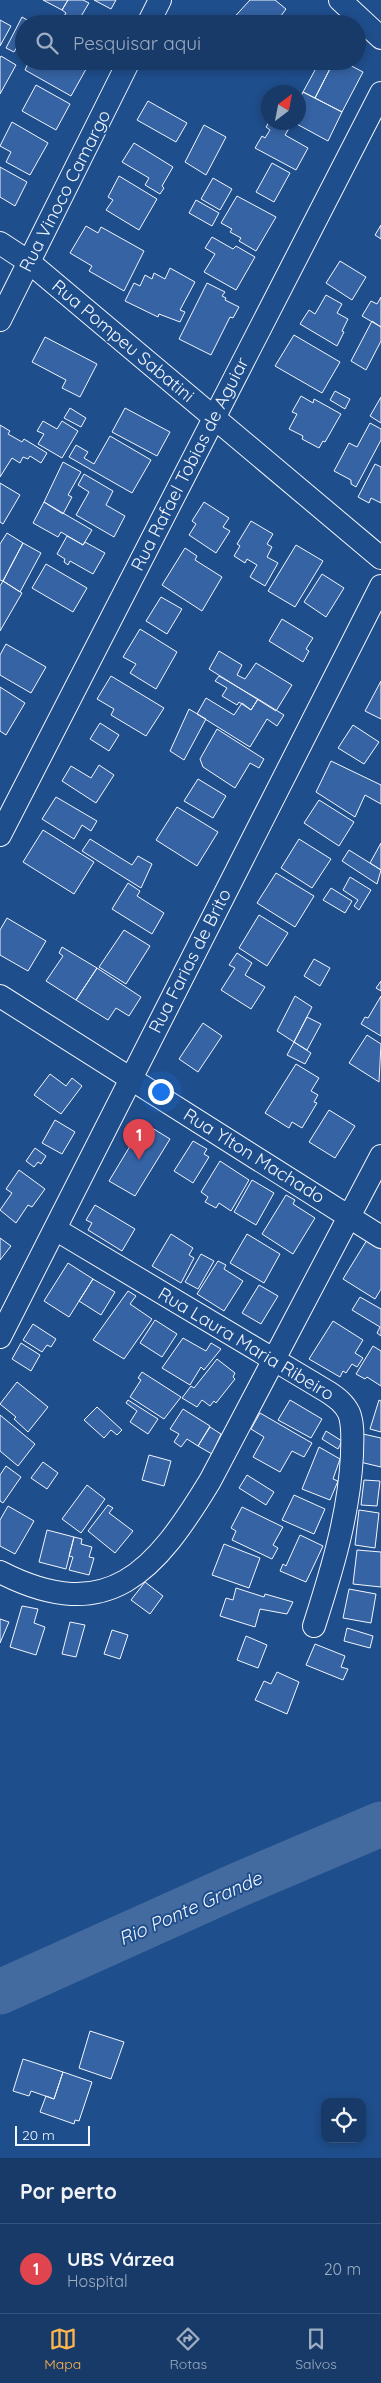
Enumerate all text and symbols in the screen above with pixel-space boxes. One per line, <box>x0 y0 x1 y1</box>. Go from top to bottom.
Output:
search box <box>15 15 366 70</box>
icon: search <box>33 29 61 57</box>
text: Pesquisar aqui <box>73 31 201 55</box>
north arrow <box>261 85 306 130</box>
street label: Rua Vinoco Camargo <box>14 106 115 276</box>
street label: Rua Pompeu Sabatini <box>47 274 199 407</box>
street label: Rua Rafael Tobias de Aguiar <box>126 353 254 575</box>
street label: Rua Farias de Brito <box>143 885 236 1037</box>
your location <box>148 1079 174 1105</box>
street label: Rua Ylton Machado <box>179 1103 329 1208</box>
pin: 1 <box>123 1119 155 1160</box>
street label: Rua Laura Maria Ribeiro <box>154 1282 339 1405</box>
water label: Rio Ponte Grande <box>115 1865 267 1950</box>
map controls <box>321 2098 366 2143</box>
button: locate <box>321 2098 366 2143</box>
scale bar <box>15 2123 90 2146</box>
text: 20 m <box>22 2126 55 2144</box>
text: Por perto <box>20 2178 117 2204</box>
text: UBS Várzea <box>67 2247 175 2271</box>
text: 1 <box>33 2259 39 2279</box>
text: 20 m <box>324 2259 361 2279</box>
text: Hospital <box>67 2271 128 2291</box>
tab: Mapa <box>44 2325 81 2373</box>
tab: Rotas <box>169 2325 207 2373</box>
tab: Salvos <box>295 2325 337 2373</box>

